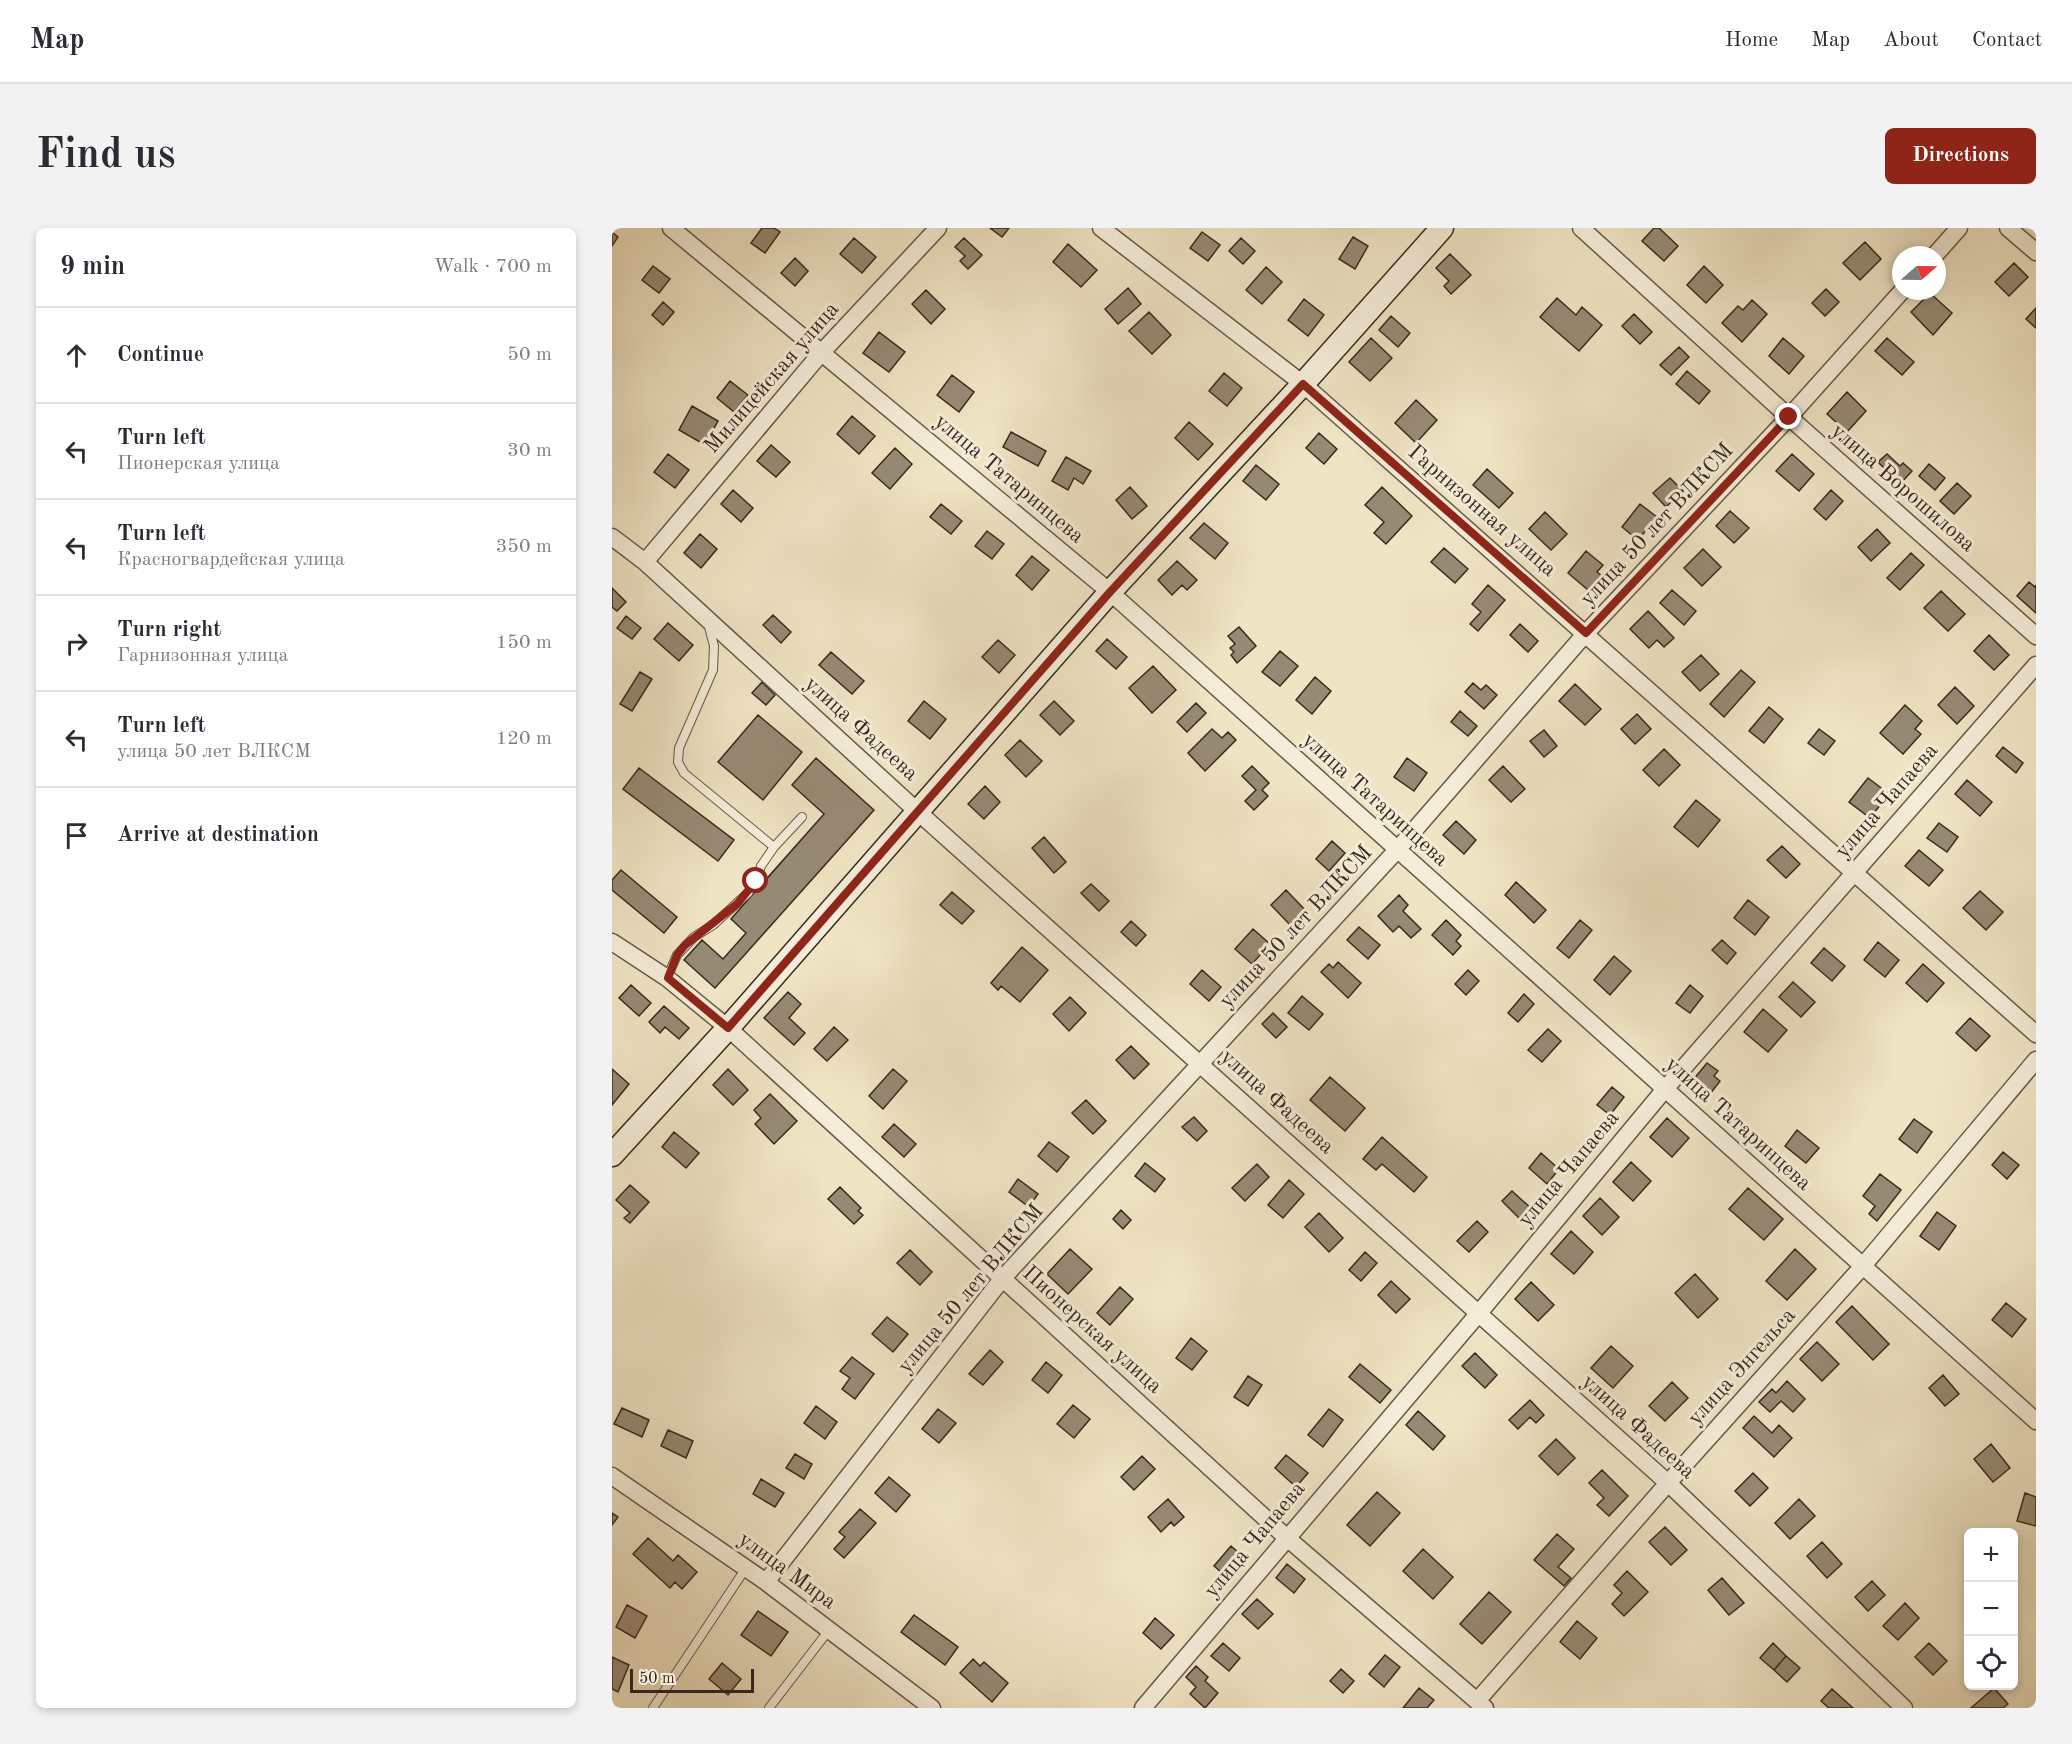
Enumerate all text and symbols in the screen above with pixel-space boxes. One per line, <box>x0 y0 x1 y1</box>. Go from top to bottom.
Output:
text: Map <box>30 27 84 55</box>
text: Home <box>1725 30 1778 51</box>
text: Map <box>1811 30 1850 51</box>
text: About <box>1883 30 1939 51</box>
text: Contact <box>1972 30 2042 51</box>
button: Directions <box>1885 128 2036 184</box>
text: Find us <box>36 135 175 177</box>
north arrow <box>1892 246 1946 300</box>
text: 9 min <box>60 254 125 280</box>
text: Walk · 700 m <box>433 257 552 277</box>
street label: Милицейская улица <box>701 298 844 458</box>
icon: ahead <box>60 339 93 372</box>
text: Continue <box>117 344 204 366</box>
text: 50 m <box>507 345 552 365</box>
route end <box>1775 403 1801 429</box>
street label: улица Татаринцева <box>930 410 1088 548</box>
street label: улица Ворошилова <box>1827 420 1979 556</box>
text: Turn left <box>117 427 206 449</box>
icon: left <box>60 435 93 468</box>
street label: улица 50 лет ВЛКСМ <box>1576 439 1738 611</box>
text: 30 m <box>507 441 552 461</box>
street label: Гарнизонная улица <box>1404 441 1560 581</box>
text: Пионерская улица <box>117 454 280 474</box>
text: Turn left <box>117 523 206 545</box>
icon: left <box>60 531 93 564</box>
text: 350 m <box>496 537 552 557</box>
text: Красногвардейская улица <box>117 550 345 570</box>
text: Turn right <box>117 619 221 641</box>
icon: right <box>60 627 93 660</box>
text: 150 m <box>496 633 552 653</box>
text: Гарнизонная улица <box>117 646 288 666</box>
street label: улица Фадеева <box>800 673 922 786</box>
text: Turn left <box>117 715 206 737</box>
icon: left <box>60 723 93 756</box>
text: 120 m <box>496 729 552 749</box>
street label: улица Татаринцева <box>1298 729 1452 871</box>
street label: улица Чапаева <box>1831 739 1943 863</box>
text: улица 50 лет ВЛКСМ <box>117 742 311 762</box>
icon: arrive <box>60 819 93 852</box>
text: Arrive at destination <box>117 824 319 846</box>
street label: улица 50 лет ВЛКСМ <box>1215 841 1377 1013</box>
route start <box>742 867 768 893</box>
street label: улица Фадеева <box>1216 1046 1338 1159</box>
street label: улица Татаринцева <box>1661 1053 1815 1195</box>
street label: улица Чапаева <box>1514 1107 1624 1231</box>
street label: улица 50 лет ВЛКСМ <box>894 1200 1048 1378</box>
street label: Пионерская улица <box>1018 1262 1166 1398</box>
street label: улица Энгельса <box>1684 1304 1800 1430</box>
street label: улица Фадеева <box>1577 1371 1699 1484</box>
street label: улица Чапаева <box>1200 1478 1310 1602</box>
street label: улица Мира <box>734 1528 840 1614</box>
map controls <box>1964 1528 2018 1690</box>
button: + <box>1964 1528 2018 1582</box>
button: − <box>1964 1582 2018 1636</box>
button: locate <box>1964 1636 2018 1690</box>
scale bar <box>630 1666 754 1694</box>
text: 50 m <box>639 1671 675 1687</box>

